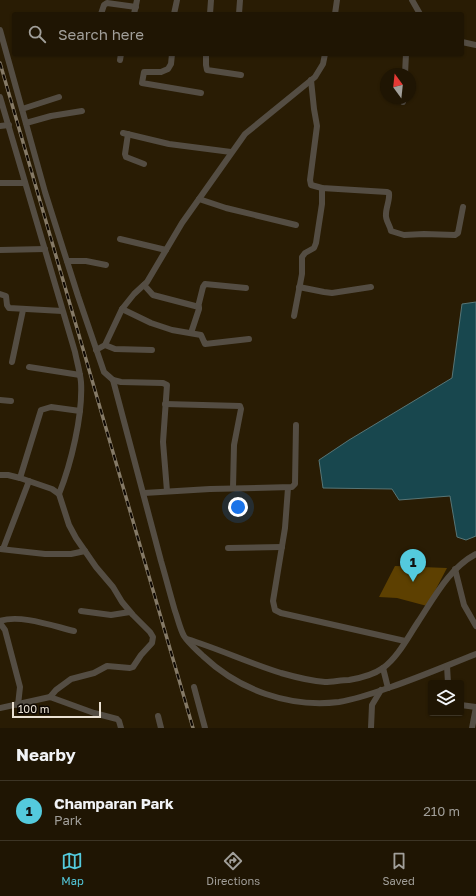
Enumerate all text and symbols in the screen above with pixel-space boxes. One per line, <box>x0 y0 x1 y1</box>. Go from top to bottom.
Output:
search box <box>12 12 464 56</box>
icon: search <box>26 23 48 45</box>
text: Search here <box>58 25 144 43</box>
north arrow <box>380 68 416 104</box>
your location <box>228 497 248 517</box>
pin: 1 <box>400 549 426 582</box>
map controls <box>428 680 464 716</box>
button: layers <box>428 680 464 716</box>
scale bar <box>12 700 101 719</box>
text: 100 m <box>18 702 49 715</box>
text: Nearby <box>16 744 76 765</box>
text: Champaran Park <box>54 794 174 812</box>
text: 1 <box>26 803 32 819</box>
text: 210 m <box>423 803 460 819</box>
text: Park <box>54 812 82 828</box>
tab: Map <box>61 850 84 887</box>
tab: Directions <box>206 850 260 887</box>
tab: Saved <box>383 850 415 887</box>

